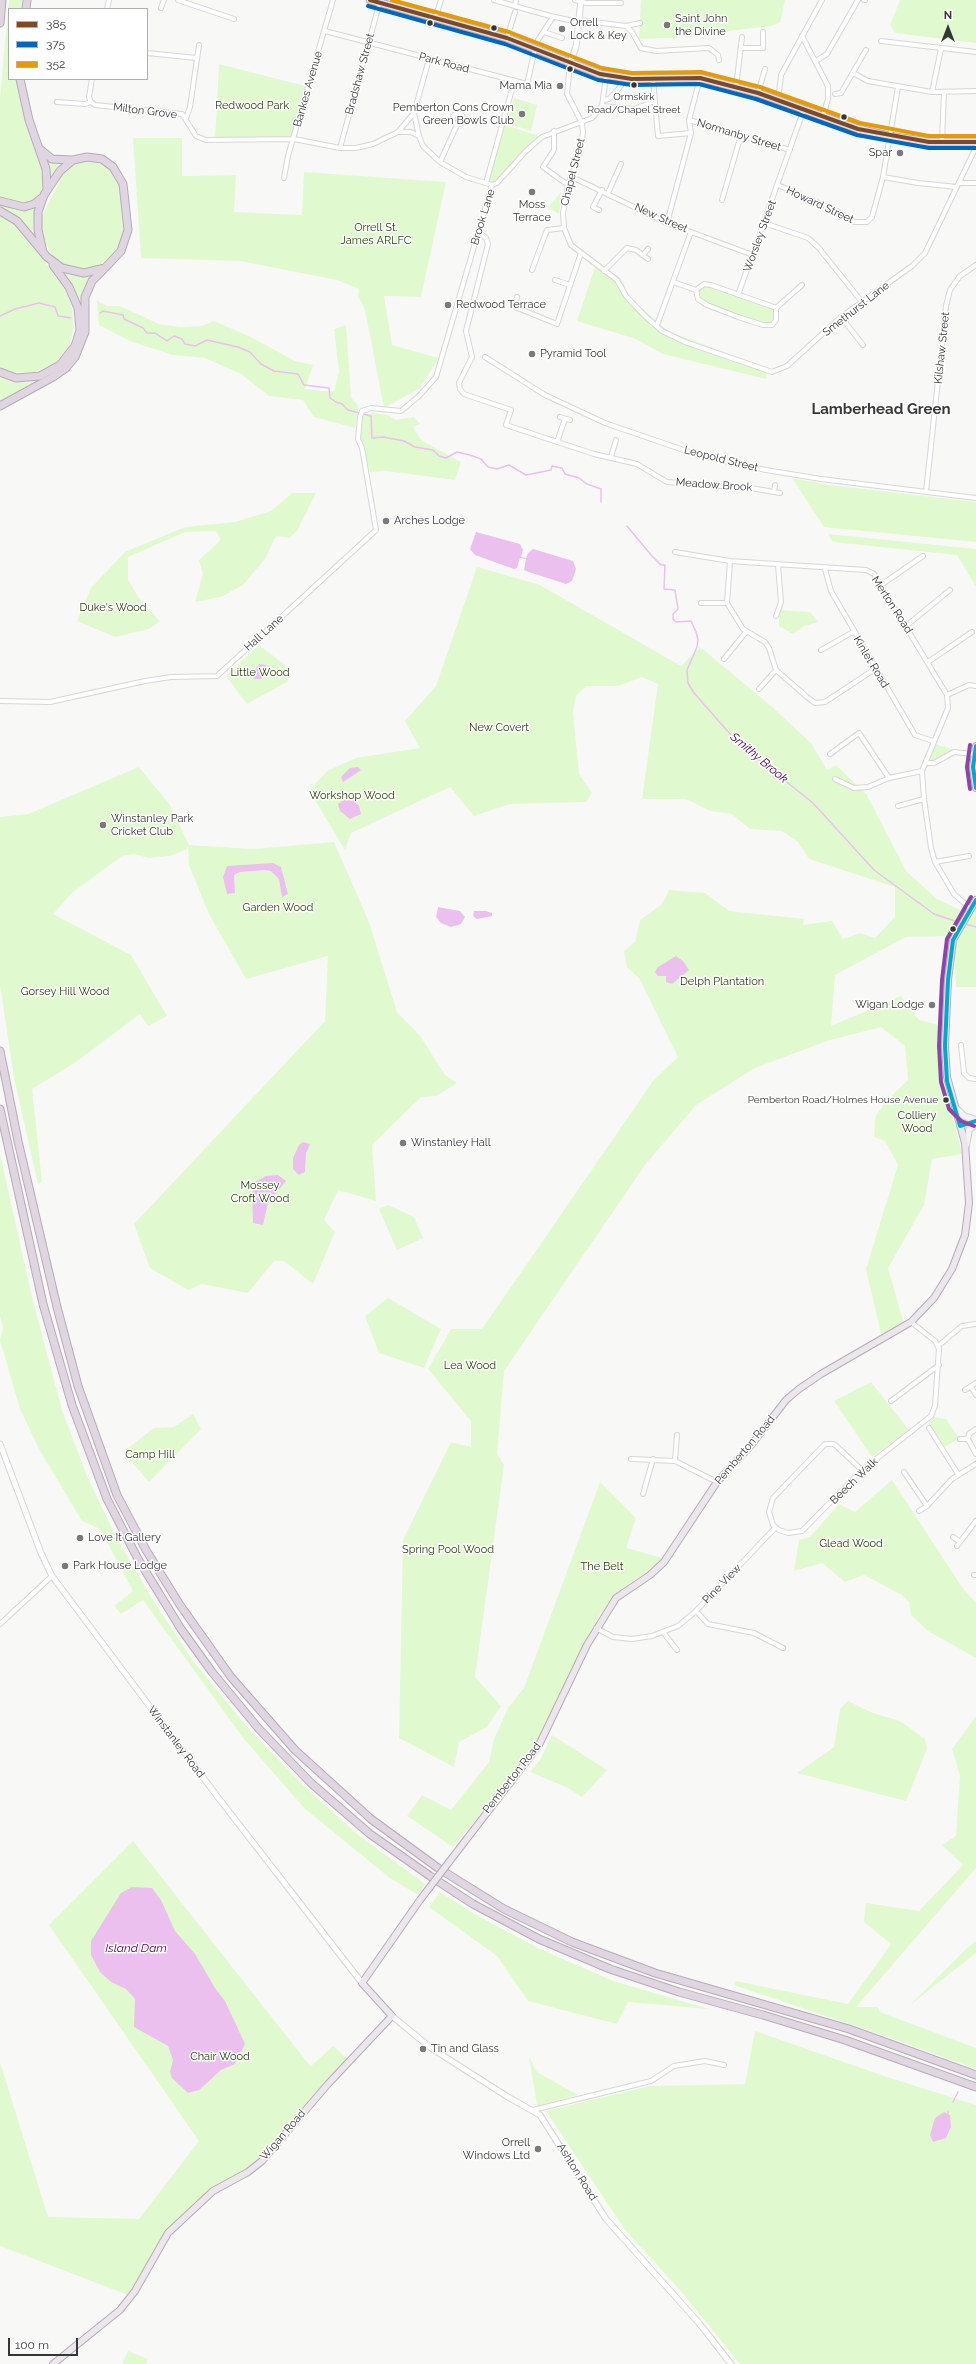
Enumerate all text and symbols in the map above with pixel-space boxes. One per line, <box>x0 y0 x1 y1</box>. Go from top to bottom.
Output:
legend <box>8 8 148 80</box>
north arrow <box>928 8 968 48</box>
text: N <box>944 9 952 22</box>
place label: Saint John the Divine <box>675 12 727 38</box>
place label: Orrell Lock & Key <box>570 16 627 42</box>
text: 385 <box>46 17 66 31</box>
unlabelled marker <box>425 18 435 28</box>
marker: Saint John the Divine <box>662 20 672 30</box>
unlabelled marker <box>489 23 499 33</box>
marker: Orrell Lock & Key <box>557 24 567 34</box>
street label: Bradshaw Street <box>343 32 377 116</box>
text: 375 <box>46 37 65 51</box>
street label: Bankes Avenue <box>291 49 325 129</box>
street label: Park Road <box>417 50 471 76</box>
text: 352 <box>46 57 65 71</box>
unlabelled marker <box>565 64 575 74</box>
place label: Mama Mia <box>499 79 552 93</box>
marker: Ormskirk Road/Chapel Street <box>629 80 639 90</box>
marker: Mama Mia <box>555 81 565 91</box>
place label: Ormskirk Road/Chapel Street <box>588 91 680 114</box>
park label: Redwood Park <box>215 99 289 113</box>
street label: Milton Grove <box>112 101 178 121</box>
place label: Pemberton Cons Crown Green Bowls Club <box>393 101 514 127</box>
marker: Pemberton Cons Crown Green Bowls Club <box>517 109 527 119</box>
unlabelled marker <box>839 112 849 122</box>
street label: Normanby Street <box>695 116 783 154</box>
street label: Chapel Street <box>558 137 588 207</box>
place label: Spar <box>869 146 892 160</box>
marker: Spar <box>895 148 905 158</box>
street label: Howard Street <box>784 184 856 226</box>
street label: Brook Lane <box>468 187 498 247</box>
marker: Moss Terrace <box>527 187 537 197</box>
place label: Moss Terrace <box>513 198 551 224</box>
street label: Worsley Street <box>741 198 779 274</box>
street label: New Street <box>632 200 690 236</box>
park label: Orrell St. James ARLFC <box>341 221 411 247</box>
street label: Smethurst Lane <box>820 279 892 339</box>
place label: Redwood Terrace <box>456 298 546 312</box>
marker: Redwood Terrace <box>443 300 453 310</box>
street label: Kilshaw Street <box>932 311 952 385</box>
place label: Pyramid Tool <box>540 347 606 361</box>
marker: Pyramid Tool <box>527 349 537 359</box>
district label: Lamberhead Green <box>811 400 951 418</box>
street label: Leopold Street <box>683 443 759 475</box>
street label: Meadow Brook <box>675 476 753 494</box>
place label: Arches Lodge <box>394 514 465 528</box>
marker: Arches Lodge <box>381 516 391 526</box>
street label: Merton Road <box>869 574 915 636</box>
park label: Duke's Wood <box>79 601 147 615</box>
street label: Hall Lane <box>242 612 286 654</box>
street label: Kinlet Road <box>850 634 892 690</box>
park label: Little Wood <box>230 666 290 680</box>
park label: New Covert <box>469 721 529 735</box>
water label: Smithy Brook <box>727 730 791 786</box>
park label: Workshop Wood <box>309 789 395 803</box>
place label: Winstanley Park Cricket Club <box>111 812 193 838</box>
marker: Winstanley Park Cricket Club <box>98 820 108 830</box>
park label: Garden Wood <box>243 901 313 915</box>
unlabelled marker <box>948 924 958 934</box>
park label: Delph Plantation <box>680 975 764 989</box>
park label: Gorsey Hill Wood <box>21 985 109 999</box>
place label: Wigan Lodge <box>855 998 924 1012</box>
marker: Wigan Lodge <box>927 1000 937 1010</box>
place label: Pemberton Road/Holmes House Avenue <box>748 1094 938 1106</box>
marker: Pemberton Road/Holmes House Avenue <box>941 1095 951 1105</box>
park label: Colliery Wood <box>898 1109 936 1135</box>
place label: Winstanley Hall <box>411 1136 491 1150</box>
marker: Winstanley Hall <box>398 1138 408 1148</box>
park label: Mossey Croft Wood <box>231 1179 289 1205</box>
park label: Lea Wood <box>444 1359 496 1373</box>
street label: Pemberton Road <box>712 1413 778 1487</box>
park label: Camp Hill <box>125 1448 175 1462</box>
street label: Beech Walk <box>827 1455 881 1507</box>
place label: Love It Gallery <box>88 1531 161 1545</box>
marker: Love It Gallery <box>75 1533 85 1543</box>
park label: Glead Wood <box>819 1537 883 1551</box>
park label: Spring Pool Wood <box>402 1543 494 1557</box>
place label: Park House Lodge <box>73 1559 167 1573</box>
park label: The Belt <box>581 1560 623 1574</box>
marker: Park House Lodge <box>60 1561 70 1571</box>
street label: Pine View <box>700 1561 744 1607</box>
street label: Winstanley Road <box>145 1704 207 1780</box>
street label: Pemberton Road <box>480 1740 544 1816</box>
water label: Island Dam <box>105 1941 167 1955</box>
place label: Tin and Glass <box>431 2042 499 2056</box>
marker: Tin and Glass <box>418 2044 428 2054</box>
park label: Chair Wood <box>190 2050 250 2064</box>
street label: Wigan Road <box>258 2107 308 2163</box>
place label: Orrell Windows Ltd <box>463 2136 530 2162</box>
street label: Ashton Road <box>554 2141 600 2203</box>
marker: Orrell Windows Ltd <box>533 2144 543 2154</box>
scale bar <box>10 2330 80 2356</box>
text: 100 m <box>15 2338 49 2352</box>

